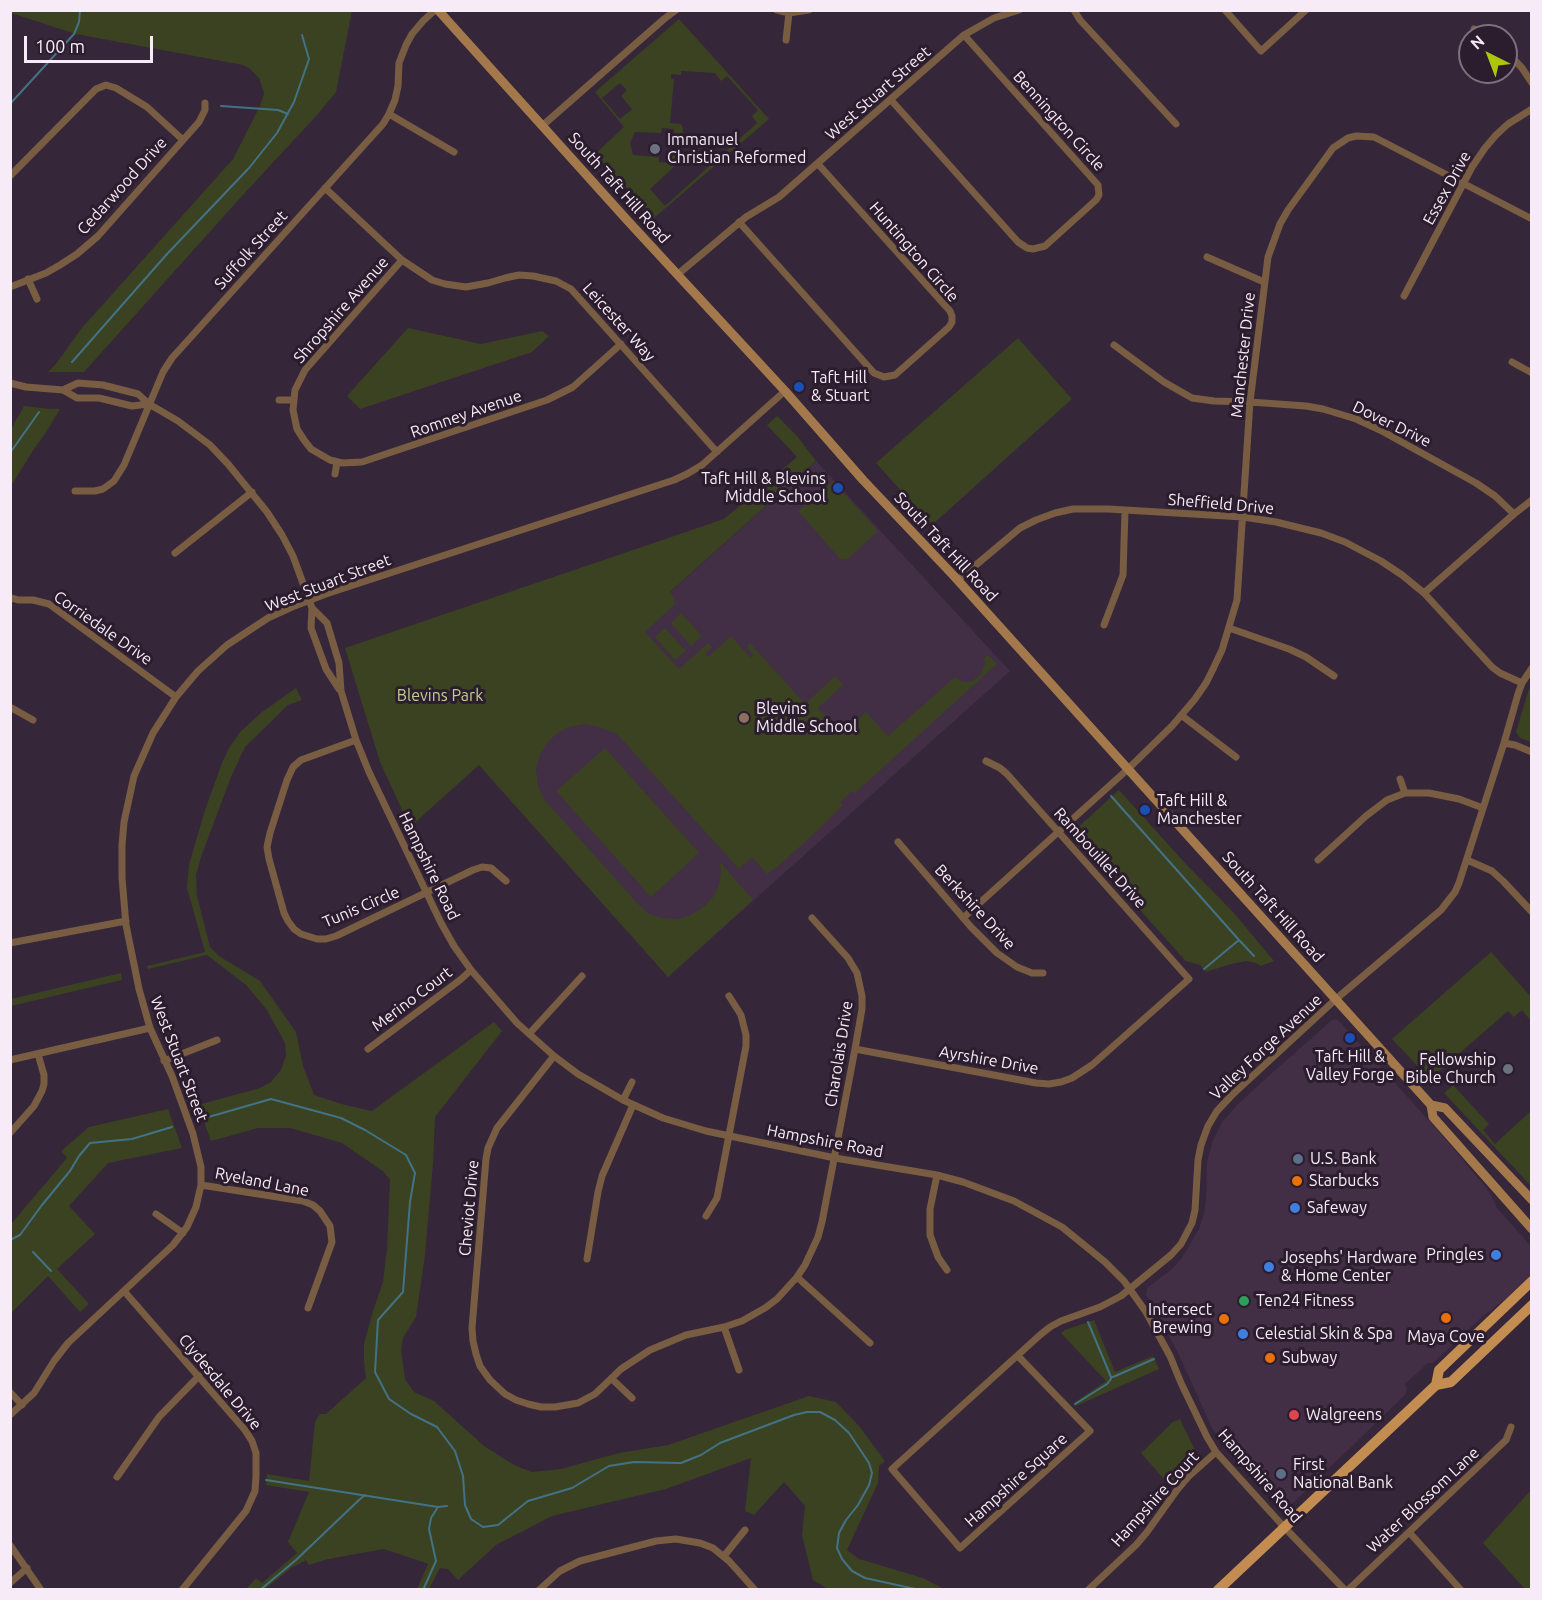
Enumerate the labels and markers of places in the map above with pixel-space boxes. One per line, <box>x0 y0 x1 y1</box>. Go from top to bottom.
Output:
place label: Immanuel Christian Reformed <box>667 130 806 168</box>
marker: Immanuel Christian Reformed <box>648 142 662 156</box>
place label: Taft Hill & Stuart <box>811 368 870 406</box>
marker: Taft Hill & Stuart <box>792 380 806 394</box>
place label: Taft Hill & Blevins Middle School <box>701 469 826 507</box>
marker: Taft Hill & Blevins Middle School <box>831 481 845 495</box>
place label: Blevins Middle School <box>756 699 857 737</box>
marker: Blevins Middle School <box>737 711 751 725</box>
place label: Taft Hill & Manchester <box>1157 791 1242 829</box>
marker: Taft Hill & Manchester <box>1138 803 1152 817</box>
marker: Taft Hill & Valley Forge <box>1343 1031 1357 1045</box>
place label: Taft Hill & Valley Forge <box>1306 1047 1394 1085</box>
place label: Fellowship Bible Church <box>1405 1050 1496 1088</box>
marker: Fellowship Bible Church <box>1501 1062 1515 1076</box>
place label: U.S. Bank <box>1310 1149 1377 1169</box>
marker: U.S. Bank <box>1291 1152 1305 1166</box>
place label: Starbucks <box>1309 1171 1379 1191</box>
marker: Starbucks <box>1290 1174 1304 1188</box>
place label: Safeway <box>1307 1198 1367 1218</box>
marker: Safeway <box>1288 1201 1302 1215</box>
place label: Pringles <box>1426 1245 1484 1265</box>
place label: Josephs' Hardware & Home Center <box>1281 1248 1417 1286</box>
marker: Pringles <box>1489 1248 1503 1262</box>
marker: Josephs' Hardware & Home Center <box>1262 1260 1276 1274</box>
place label: Ten24 Fitness <box>1256 1291 1354 1311</box>
marker: Ten24 Fitness <box>1237 1294 1251 1308</box>
place label: Intersect Brewing <box>1148 1300 1212 1338</box>
marker: Maya Cove <box>1439 1311 1453 1325</box>
marker: Intersect Brewing <box>1217 1312 1231 1326</box>
place label: Celestial Skin & Spa <box>1255 1324 1393 1344</box>
marker: Celestial Skin & Spa <box>1236 1327 1250 1341</box>
place label: Maya Cove <box>1407 1327 1485 1347</box>
place label: Subway <box>1282 1348 1337 1368</box>
marker: Subway <box>1263 1351 1277 1365</box>
place label: Walgreens <box>1306 1405 1382 1425</box>
marker: Walgreens <box>1287 1408 1301 1422</box>
place label: First National Bank <box>1293 1455 1393 1493</box>
marker: First National Bank <box>1274 1467 1288 1481</box>

